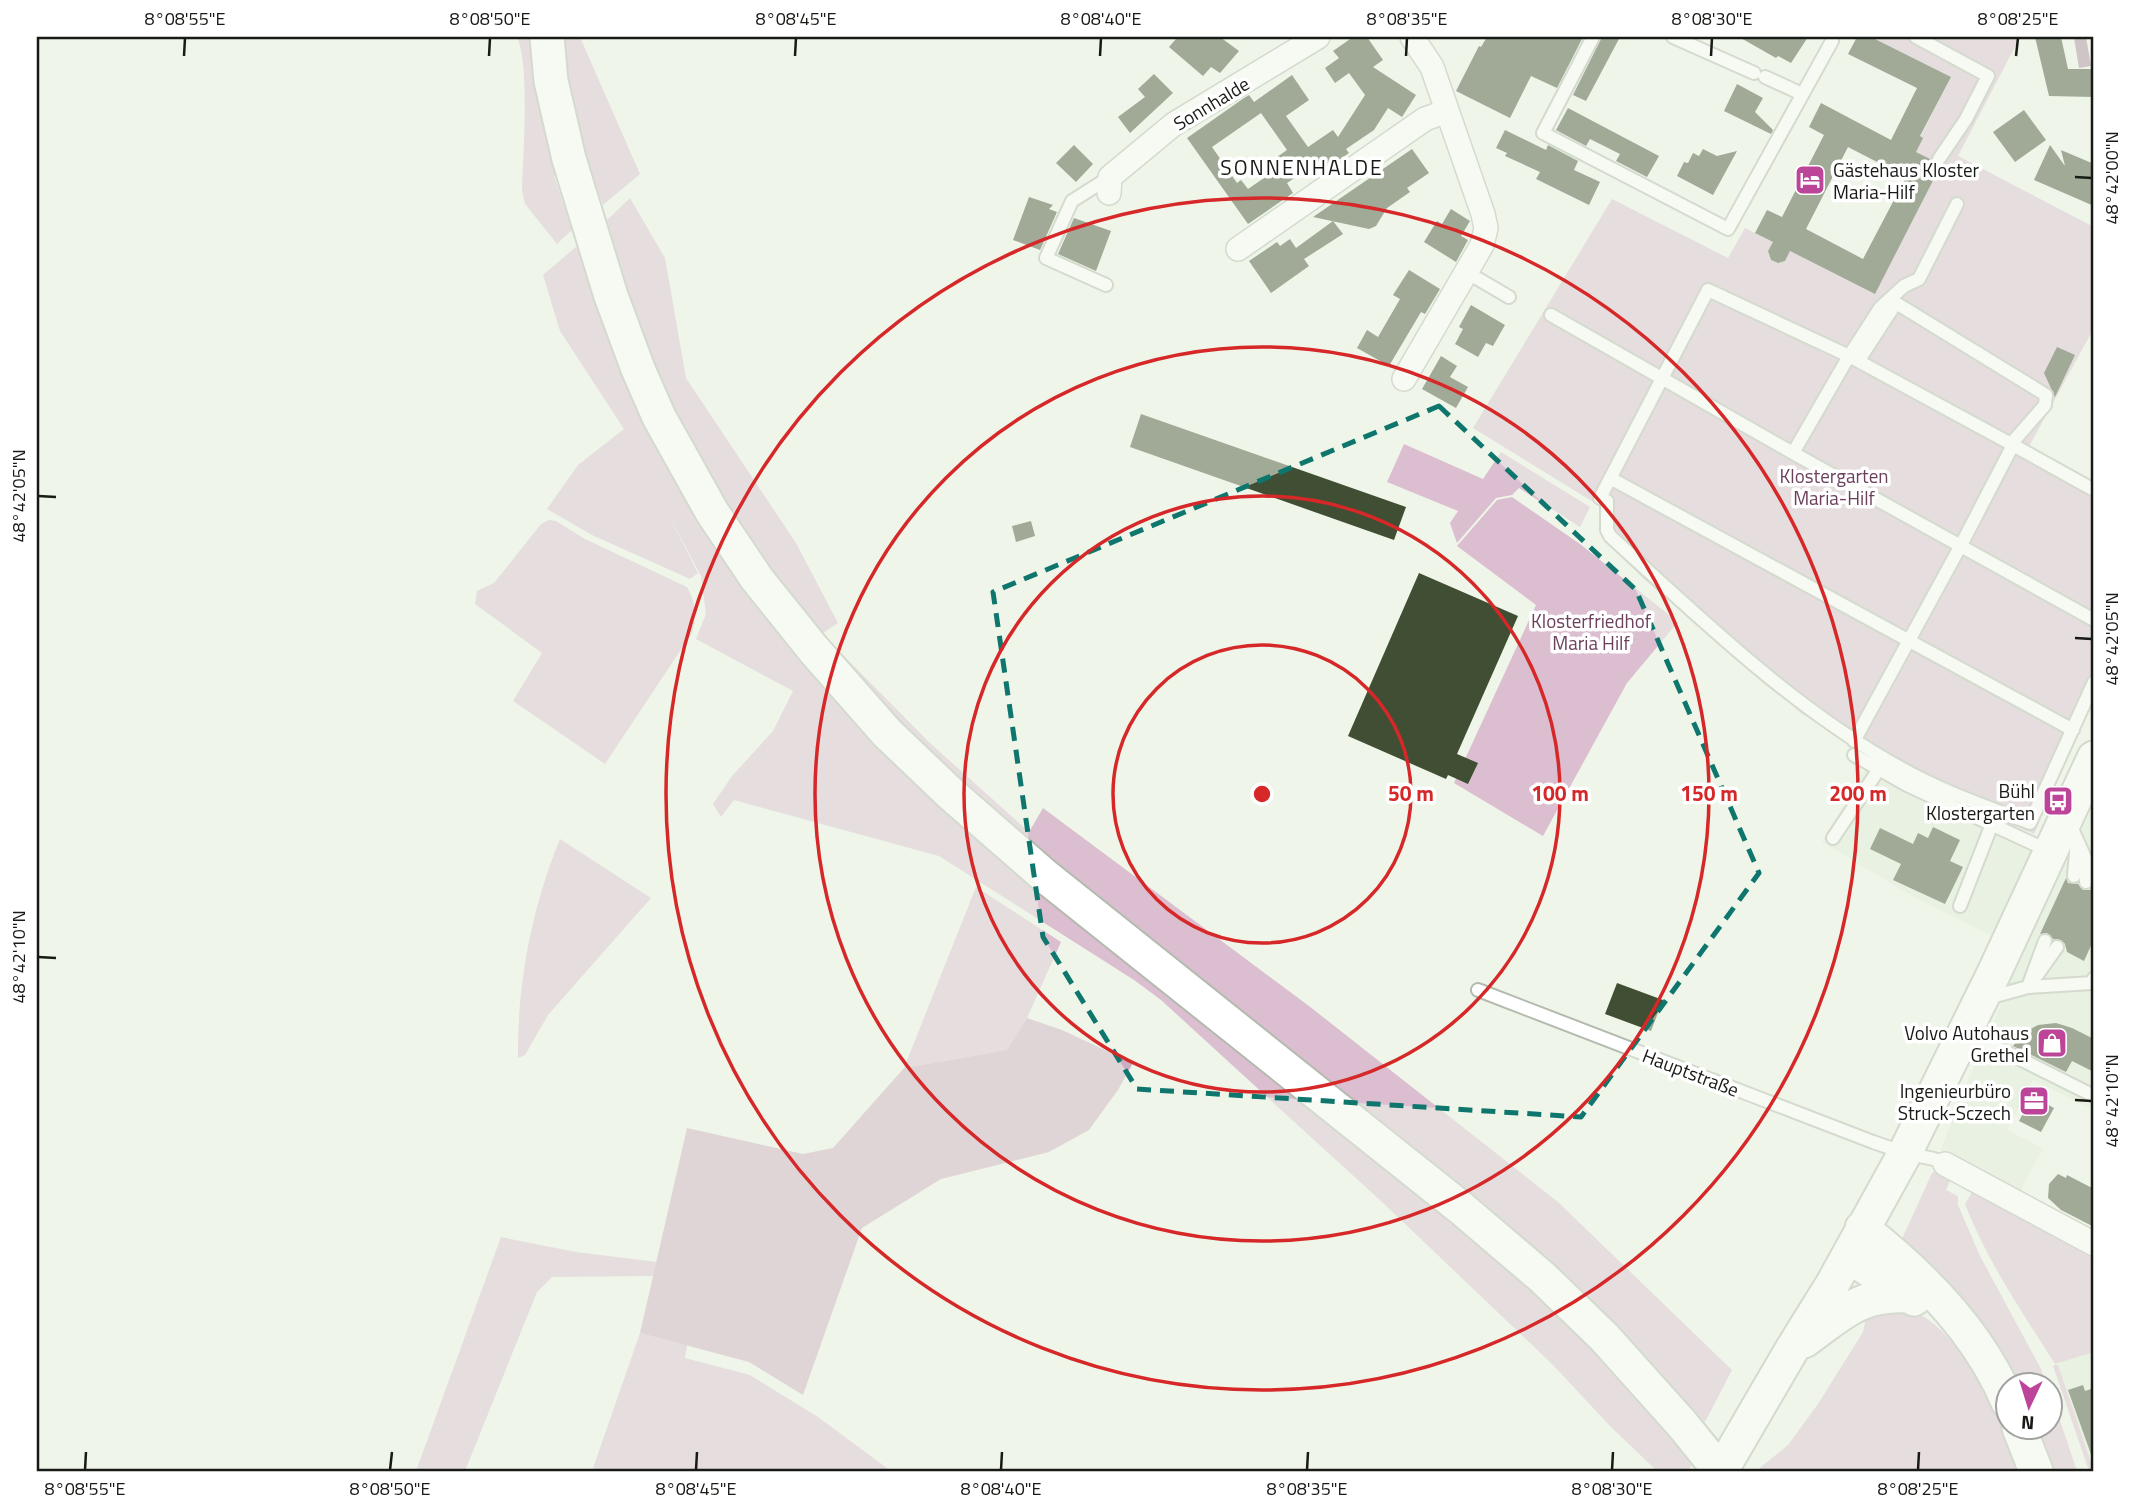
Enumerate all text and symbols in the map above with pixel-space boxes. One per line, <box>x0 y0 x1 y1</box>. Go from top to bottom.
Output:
text: 8°08'55"E <box>145 5 225 32</box>
text: 8°08'50"E <box>450 5 530 32</box>
text: 8°08'45"E <box>756 5 836 32</box>
text: 8°08'40"E <box>1061 5 1141 32</box>
text: 8°08'35"E <box>1367 5 1447 32</box>
text: 8°08'30"E <box>1672 5 1752 32</box>
text: 8°08'25"E <box>1978 5 2058 32</box>
street label: Sonnhalde <box>1167 69 1255 137</box>
text: 48°42'00"N <box>2098 131 2125 225</box>
district label: SONNENHALDE <box>1220 151 1384 183</box>
place label: Gästehaus Kloster Maria-Hilf <box>1833 155 1979 206</box>
hotel icon: Gästehaus Kloster Maria-Hilf <box>1793 163 1827 197</box>
text: 48°42'05"N <box>5 449 32 543</box>
park label: Klostergarten Maria-Hilf <box>1779 461 1889 512</box>
text: 48°42'05"N <box>2098 592 2125 686</box>
park label: Klosterfriedhof Maria Hilf <box>1531 606 1652 657</box>
place label: Bühl Klostergarten <box>1926 776 2035 827</box>
text: 50 m <box>1388 777 1434 809</box>
text: 100 m <box>1531 777 1589 809</box>
text: 150 m <box>1680 777 1738 809</box>
text: 200 m <box>1829 777 1887 809</box>
centre of rings <box>1250 782 1274 806</box>
bus stop icon: Bühl Klostergarten <box>2041 784 2075 818</box>
text: 48°42'10"N <box>5 910 32 1004</box>
place label: Volvo Autohaus Grethel <box>1904 1018 2029 1069</box>
shop icon: Volvo Autohaus Grethel <box>2035 1026 2069 1060</box>
street label: Hauptstraße <box>1639 1040 1743 1104</box>
text: 48°42'10"N <box>2098 1054 2125 1148</box>
place label: Ingenieurbüro Struck-Sczech <box>1898 1076 2011 1127</box>
office icon: Ingenieurbüro Struck-Sczech <box>2017 1084 2051 1118</box>
north arrow <box>1994 1372 2064 1442</box>
text: N <box>2020 1409 2035 1438</box>
text: 8°08'55"E <box>45 1475 125 1502</box>
text: 8°08'50"E <box>350 1475 430 1502</box>
text: 8°08'45"E <box>656 1475 736 1502</box>
text: 8°08'40"E <box>961 1475 1041 1502</box>
text: 8°08'35"E <box>1267 1475 1347 1502</box>
text: 8°08'30"E <box>1572 1475 1652 1502</box>
text: 8°08'25"E <box>1878 1475 1958 1502</box>

